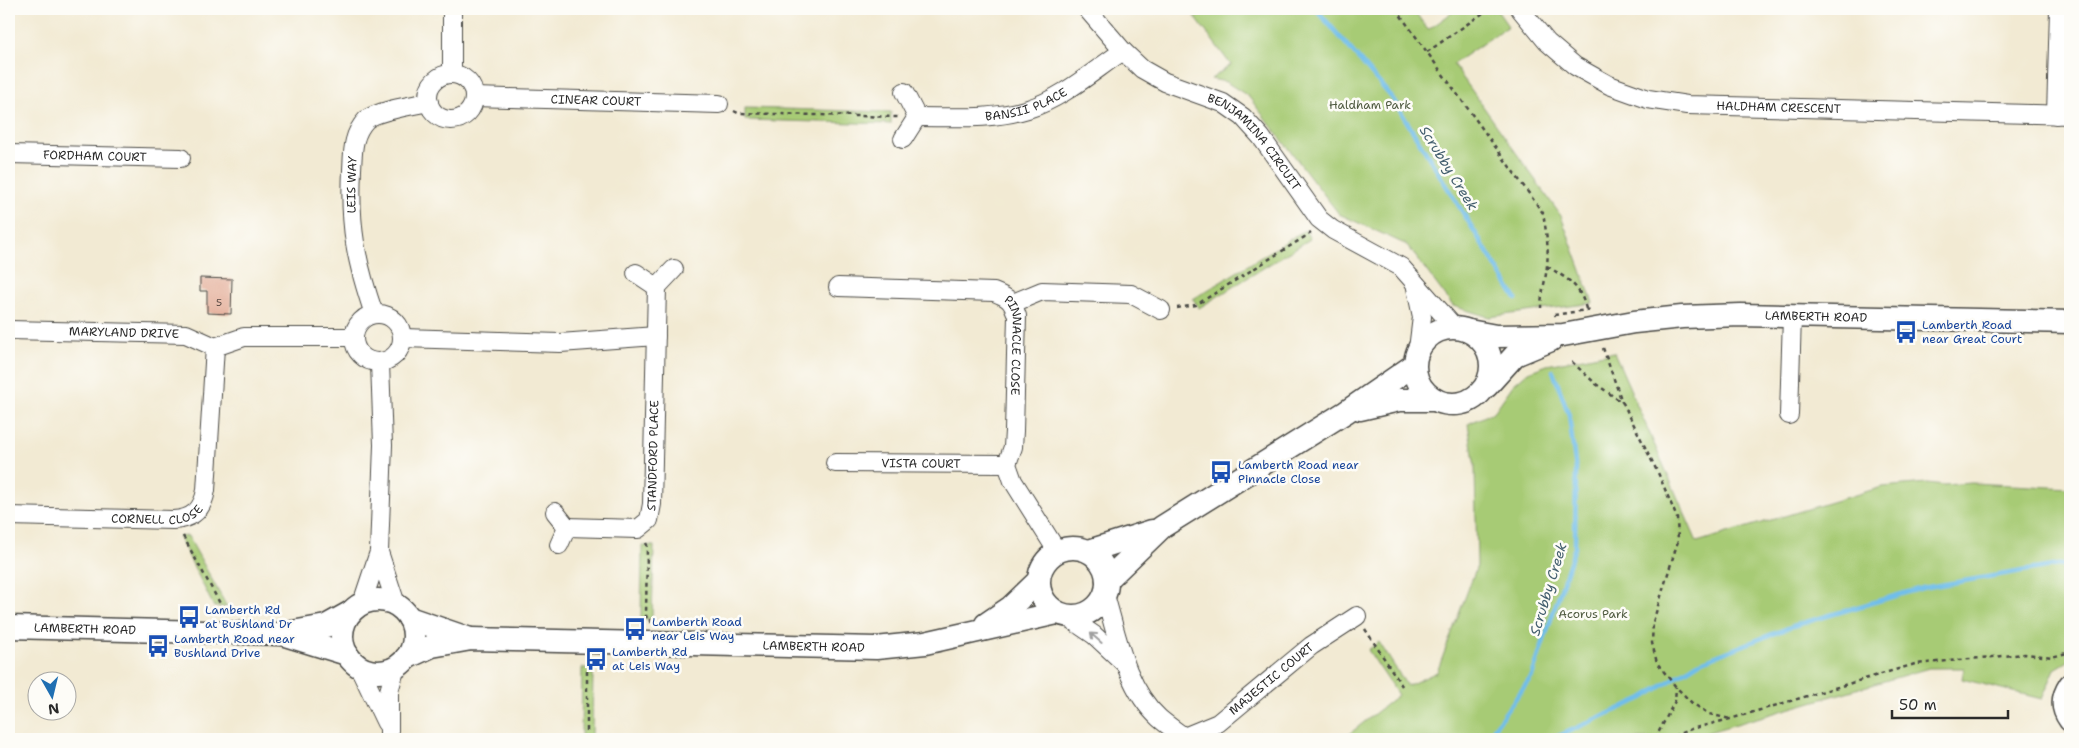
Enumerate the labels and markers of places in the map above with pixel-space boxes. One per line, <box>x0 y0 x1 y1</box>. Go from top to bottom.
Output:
place label: Lamberth Road near Great Court <box>1922 317 2022 347</box>
bus stop icon: Lamberth Road near Great Court <box>1893 319 1919 345</box>
place label: Lamberth Road near Pinnacle Close <box>1238 457 1359 487</box>
bus stop icon: Lamberth Road near Pinnacle Close <box>1208 459 1234 485</box>
place label: Lamberth Rd at Bushland Dr <box>205 602 292 632</box>
bus stop icon: Lamberth Rd at Bushland Dr <box>176 604 202 630</box>
place label: Lamberth Road near Leis Way <box>652 614 742 644</box>
bus stop icon: Lamberth Road near Leis Way <box>622 616 648 642</box>
place label: Lamberth Road near Bushland Drive <box>174 631 295 661</box>
bus stop icon: Lamberth Road near Bushland Drive <box>145 633 171 659</box>
place label: Lamberth Rd at Leis Way <box>612 644 688 674</box>
bus stop icon: Lamberth Rd at Leis Way <box>583 646 609 672</box>

